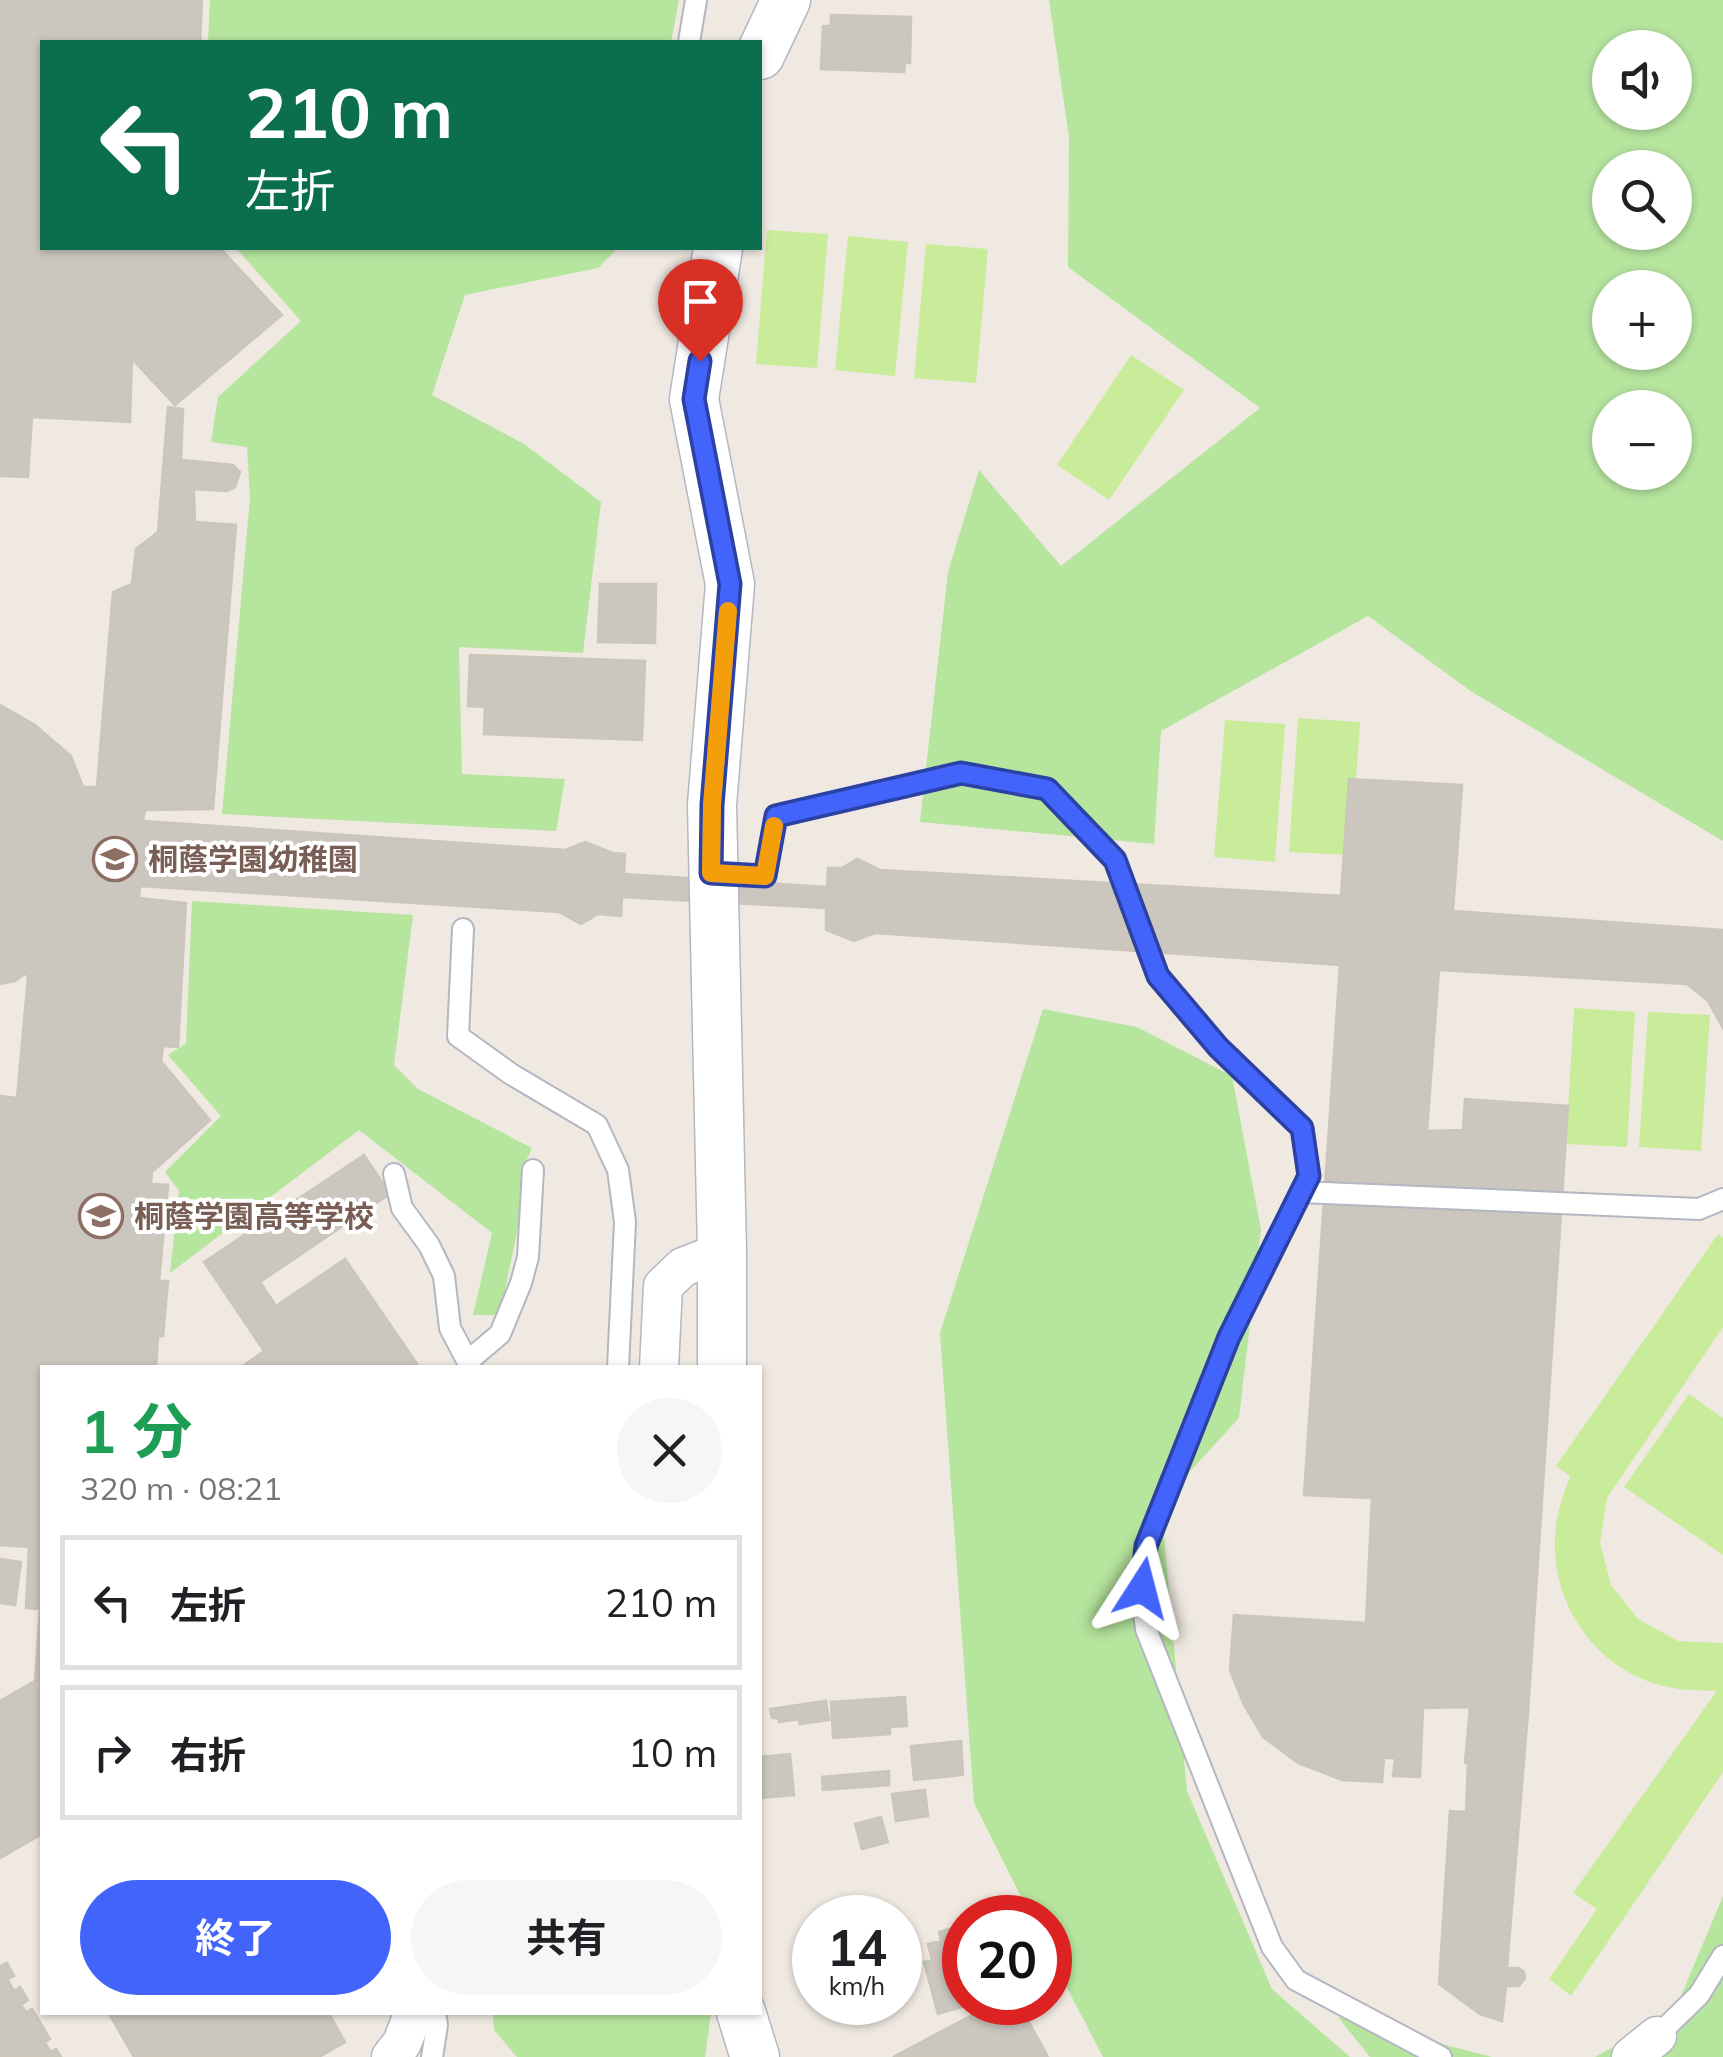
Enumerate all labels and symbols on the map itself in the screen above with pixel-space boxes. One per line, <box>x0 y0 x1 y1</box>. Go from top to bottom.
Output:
pin <box>658 259 743 362</box>
school or university icon: 桐蔭学園幼稚園 <box>92 836 138 882</box>
place label: 桐蔭学園幼稚園 <box>148 840 358 878</box>
school or university icon: 桐蔭学園高等学校 <box>78 1193 124 1239</box>
place label: 桐蔭学園高等学校 <box>134 1197 374 1235</box>
position arrow <box>1090 1536 1194 1640</box>
speed limit sign: 20 <box>942 1895 1072 2025</box>

